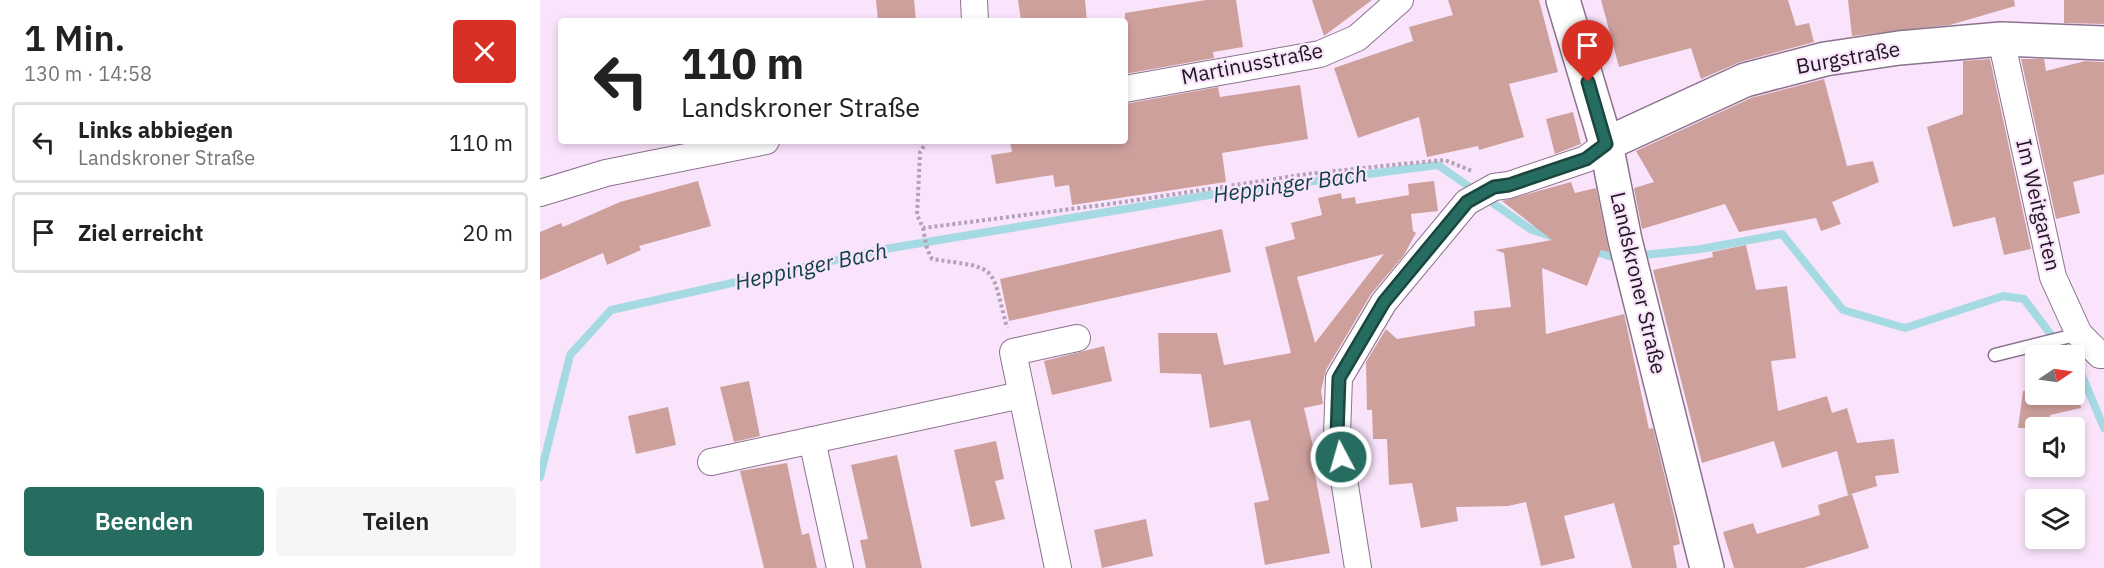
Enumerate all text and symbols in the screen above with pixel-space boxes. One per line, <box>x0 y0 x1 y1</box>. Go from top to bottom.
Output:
text: 1 Min. <box>24 14 125 61</box>
button: close <box>453 20 516 83</box>
pin <box>1562 20 1613 82</box>
icon: arrive <box>1571 29 1604 62</box>
street label: Burgstraße <box>1794 34 1902 80</box>
text: 110 m <box>681 36 804 91</box>
street label: Martinusstraße <box>1179 36 1325 90</box>
icon: left <box>582 42 660 120</box>
text: 130 m · 14:58 <box>24 60 152 87</box>
text: Landskroner Straße <box>681 89 920 124</box>
text: Links abbiegen <box>78 115 233 144</box>
icon: left <box>27 126 60 159</box>
text: 110 m <box>449 128 513 157</box>
street label: Im Weitgarten <box>2010 136 2068 274</box>
text: Landskroner Straße <box>78 144 255 171</box>
water label: Heppinger Bach <box>1211 158 1369 209</box>
street label: Landskroner Straße <box>1604 189 1674 377</box>
icon: arrive <box>27 216 60 249</box>
text: Ziel erreicht <box>78 218 203 247</box>
text: 20 m <box>462 218 513 247</box>
water label: Heppinger Bach <box>732 235 890 296</box>
north arrow <box>2025 345 2085 405</box>
map controls <box>2025 345 2085 549</box>
button: sound <box>2025 417 2085 477</box>
position arrow <box>1309 425 1373 489</box>
button: Beenden <box>24 487 264 556</box>
button: Teilen <box>276 487 516 556</box>
button: layers <box>2025 489 2085 549</box>

